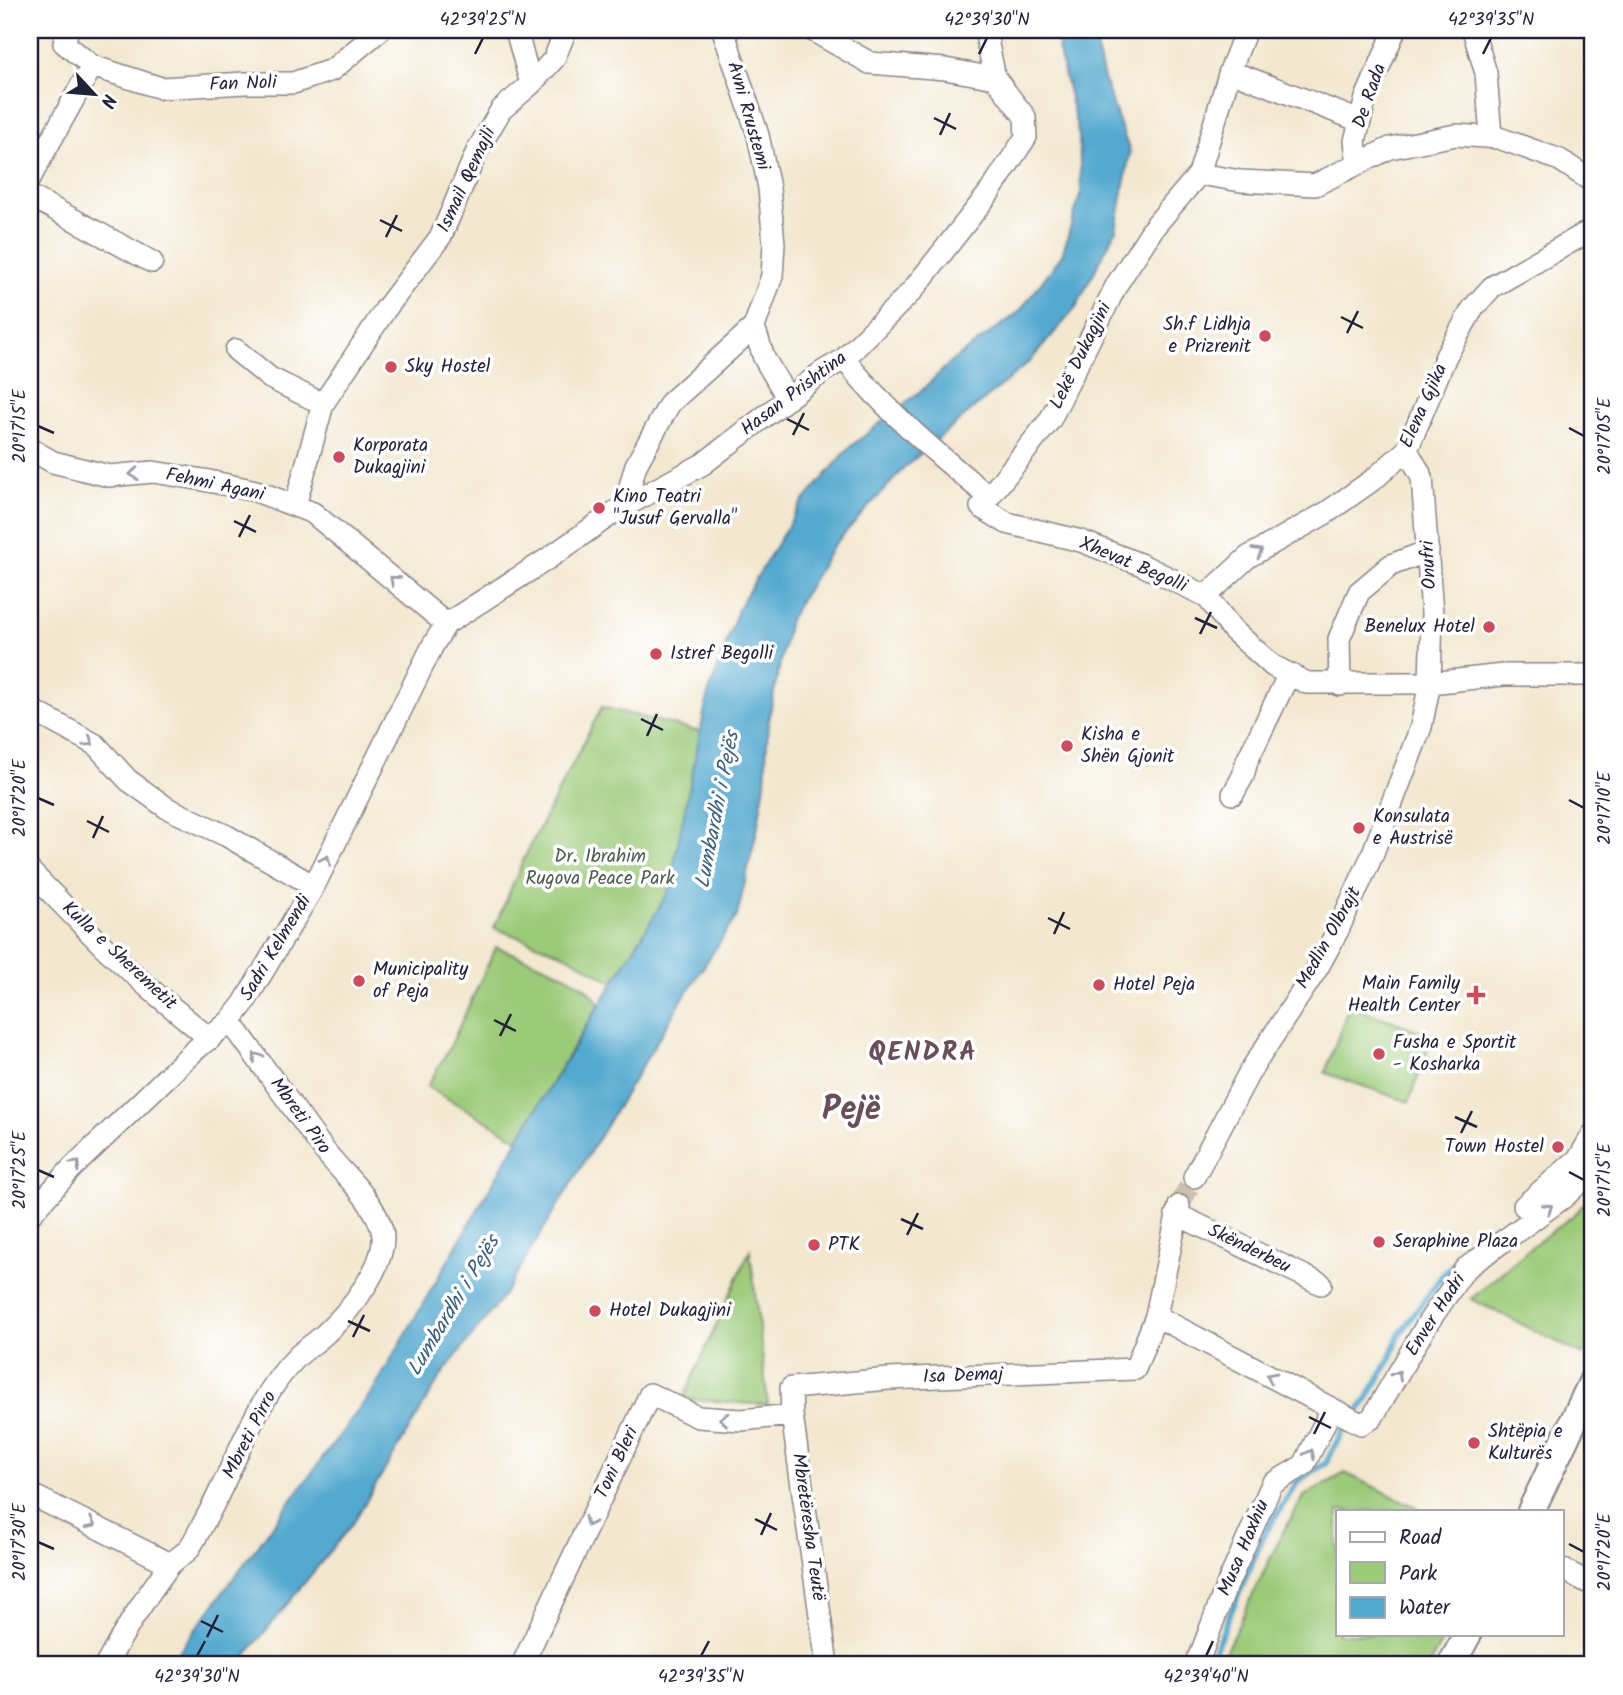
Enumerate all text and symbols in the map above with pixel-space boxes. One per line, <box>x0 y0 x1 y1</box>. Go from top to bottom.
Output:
text: 42°39'25"N <box>440 6 526 35</box>
text: 42°39'30"N <box>944 6 1030 35</box>
text: 42°39'35"N <box>1448 6 1534 35</box>
street label: Avni Rrustemi <box>718 58 778 175</box>
north arrow <box>60 60 130 130</box>
street label: De Rada <box>1345 60 1395 132</box>
street label: Fan Noli <box>209 68 279 100</box>
text: N <box>91 89 124 113</box>
street label: Ismail Qemajli <box>429 121 505 238</box>
street label: Lekë Dukagjini <box>1042 296 1121 415</box>
place label: Sh.f Lidhja e Prizrenit <box>1163 310 1252 362</box>
marker: Sh.f Lidhja e Prizrenit <box>1257 328 1273 344</box>
street label: Hasan Prishtina <box>734 344 854 444</box>
place label: Sky Hostel <box>405 352 491 382</box>
marker: Sky Hostel <box>383 359 399 375</box>
street label: Elena Gjika <box>1392 359 1456 453</box>
text: 20°17'15"E <box>6 389 35 463</box>
text: 20°17'05"E <box>1591 397 1620 475</box>
place label: Korporata Dukagjini <box>353 431 428 483</box>
marker: Korporata Dukagjini <box>331 449 347 465</box>
street label: Fehmi Agani <box>163 460 269 510</box>
one-way arrow <box>128 466 139 481</box>
place label: Kino Teatri "Jusuf Gervalla" <box>613 482 737 534</box>
marker: Kino Teatri "Jusuf Gervalla" <box>591 500 607 516</box>
street label: Xhevat Begolli <box>1074 529 1193 602</box>
street label: Onufri <box>1413 538 1445 590</box>
one-way arrow <box>1251 547 1263 560</box>
one-way arrow <box>389 575 402 588</box>
place label: Benelux Hotel <box>1364 612 1475 642</box>
marker: Benelux Hotel <box>1481 619 1497 635</box>
place label: Istref Begolli <box>670 639 775 669</box>
marker: Istref Begolli <box>648 646 664 662</box>
place label: Kisha e Shën Gjonit <box>1081 720 1175 772</box>
water label: Lumbardhi i Pejës <box>687 727 750 891</box>
one-way arrow <box>82 734 95 747</box>
marker: Kisha e Shën Gjonit <box>1059 738 1075 754</box>
text: 20°17'20"E <box>6 759 35 837</box>
text: 20°17'10"E <box>1591 771 1620 845</box>
place label: Konsulata e Austrisë <box>1373 802 1453 854</box>
marker: Konsulata e Austrisë <box>1351 820 1367 836</box>
park label: Dr. Ibrahim Rugova Peace Park <box>525 842 675 894</box>
one-way arrow <box>318 855 332 867</box>
street label: Medlin Olbrajt <box>1288 880 1370 995</box>
street label: Sadri Kelmendi <box>232 888 320 1007</box>
street label: Kulla e Sheremetit <box>54 894 184 1018</box>
place label: Municipality of Peja <box>373 955 469 1007</box>
place label: Main Family Health Center <box>1348 969 1462 1021</box>
place label: Hotel Peja <box>1113 970 1195 1000</box>
marker: Municipality of Peja <box>351 973 367 989</box>
marker: Hotel Peja <box>1091 977 1107 993</box>
marker: Main Family Health Center <box>1466 985 1486 1005</box>
place label: Fusha e Sportit - Kosharka <box>1393 1028 1517 1080</box>
district label: QENDRA <box>868 1032 978 1074</box>
marker: Fusha e Sportit - Kosharka <box>1371 1046 1387 1062</box>
one-way arrow <box>253 1053 266 1065</box>
street label: Mbreti Piro <box>262 1071 338 1161</box>
district label: Pejë <box>822 1084 881 1137</box>
text: 20°17'25"E <box>6 1130 35 1209</box>
place label: Town Hostel <box>1445 1132 1544 1162</box>
marker: Town Hostel <box>1550 1139 1566 1155</box>
text: 20°17'15"E <box>1591 1143 1620 1217</box>
one-way arrow <box>68 1161 81 1174</box>
one-way arrow <box>1540 1204 1553 1217</box>
street label: Skënderbeu <box>1202 1216 1296 1282</box>
place label: Seraphine Plaza <box>1393 1227 1518 1257</box>
water label: Lumbardhi i Pejës <box>399 1228 510 1383</box>
place label: PTK <box>828 1230 860 1260</box>
marker: Seraphine Plaza <box>1371 1234 1387 1250</box>
marker: PTK <box>806 1237 822 1253</box>
street label: Enver Hadri <box>1398 1266 1475 1362</box>
place label: Hotel Dukagjini <box>609 1296 732 1326</box>
marker: Hotel Dukagjini <box>587 1303 603 1319</box>
street label: Isa Demaj <box>922 1360 1005 1392</box>
one-way arrow <box>1389 1370 1402 1383</box>
one-way arrow <box>1266 1372 1278 1386</box>
street label: Mbreti Pirro <box>215 1386 285 1484</box>
one-way arrow <box>719 1412 730 1427</box>
place label: Shtëpia e Kulturës <box>1488 1417 1563 1469</box>
street label: Toni Bleri <box>587 1420 648 1504</box>
marker: Shtëpia e Kulturës <box>1466 1435 1482 1451</box>
one-way arrow <box>1301 1449 1315 1461</box>
street label: Mbretëresha Teutë <box>783 1451 833 1603</box>
street label: Musa Haxhiu <box>1210 1495 1278 1601</box>
text: 20°17'30"E <box>6 1503 35 1581</box>
legend <box>1336 1510 1564 1636</box>
text: 20°17'20"E <box>1591 1513 1620 1591</box>
one-way arrow <box>584 1515 598 1528</box>
one-way arrow <box>84 1516 96 1530</box>
text: Road <box>1399 1522 1442 1555</box>
text: Park <box>1399 1558 1437 1591</box>
text: Water <box>1399 1592 1451 1625</box>
text: 42°39'30"N <box>154 1663 240 1692</box>
text: 42°39'35"N <box>658 1663 744 1692</box>
text: 42°39'40"N <box>1163 1663 1249 1692</box>

